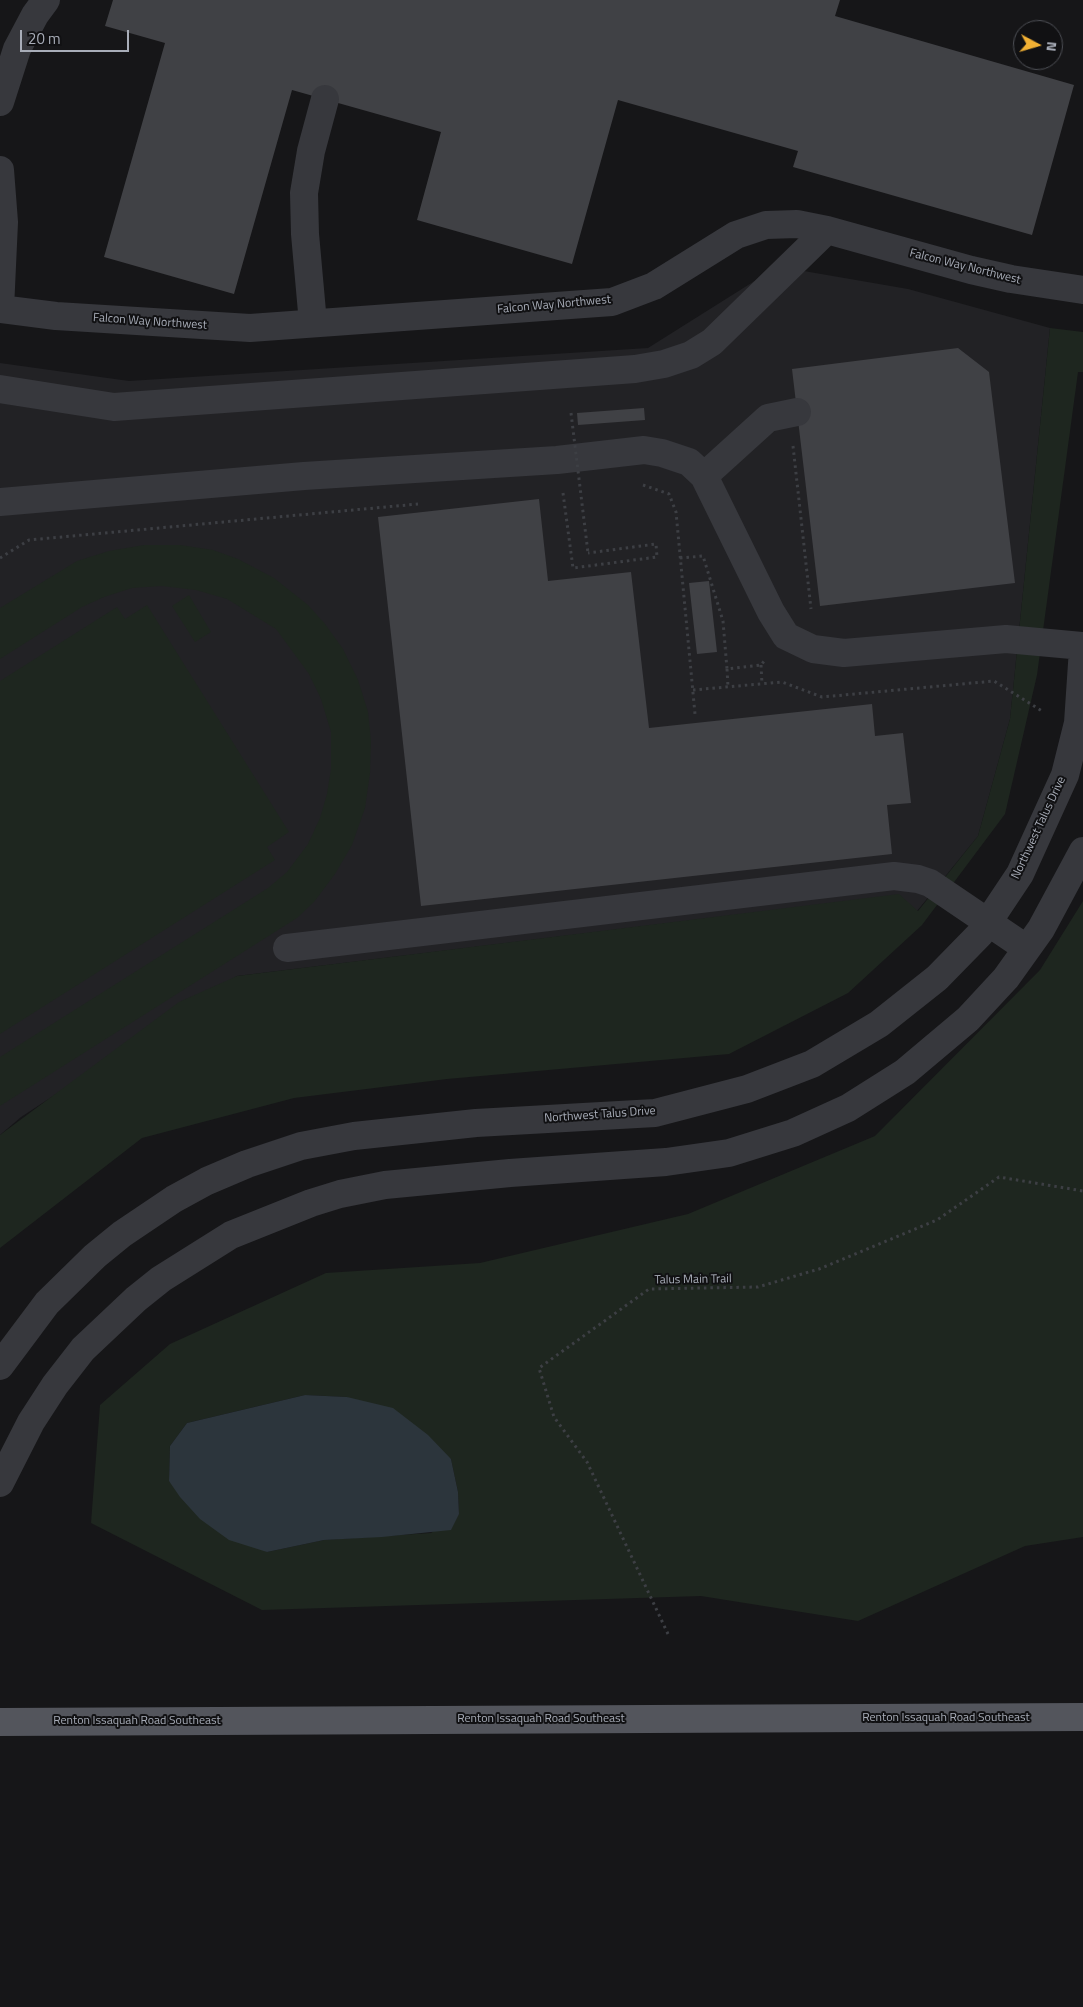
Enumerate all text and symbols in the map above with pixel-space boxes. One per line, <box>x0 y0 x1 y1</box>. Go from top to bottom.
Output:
scale bar <box>22 20 131 52</box>
north arrow <box>1013 20 1063 70</box>
text: 20 m <box>28 27 61 50</box>
text: N <box>1041 41 1063 52</box>
street label: Falcon Way Northwest <box>908 246 1022 288</box>
street label: Falcon Way Northwest <box>496 293 612 317</box>
street label: Falcon Way Northwest <box>93 311 207 333</box>
street label: Northwest Talus Drive <box>1009 774 1069 882</box>
street label: Northwest Talus Drive <box>544 1104 656 1126</box>
street label: Talus Main Trail <box>654 1272 732 1288</box>
street label: Renton Issaquah Road Southeast <box>862 1711 1030 1725</box>
street label: Renton Issaquah Road Southeast <box>457 1712 625 1726</box>
street label: Renton Issaquah Road Southeast <box>53 1714 221 1728</box>

